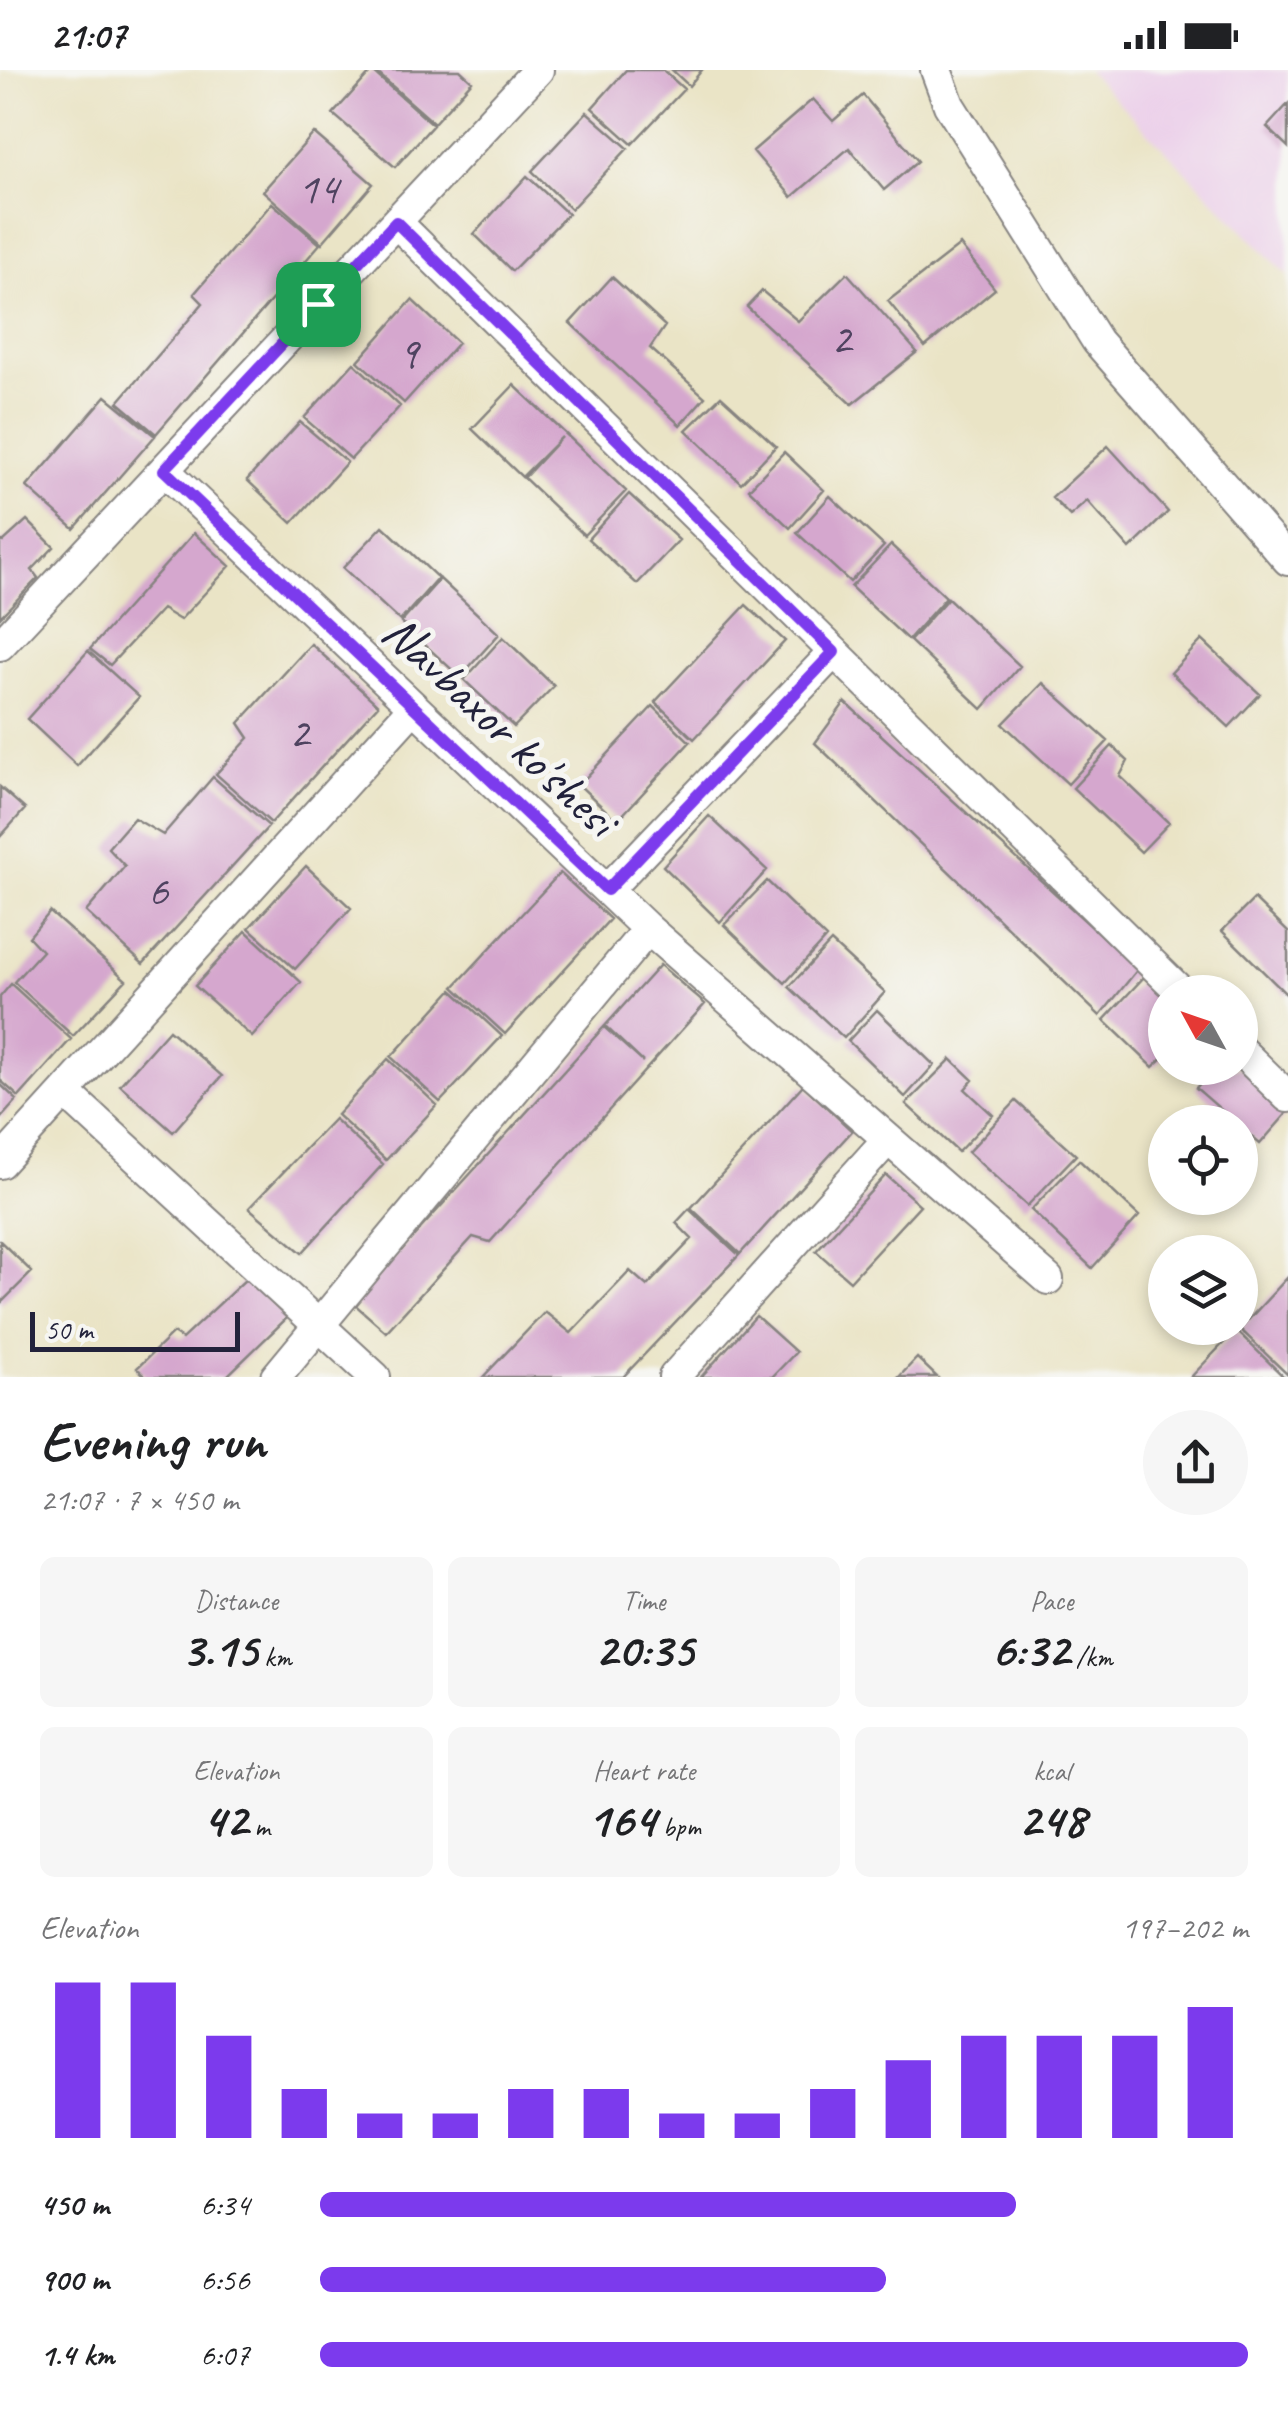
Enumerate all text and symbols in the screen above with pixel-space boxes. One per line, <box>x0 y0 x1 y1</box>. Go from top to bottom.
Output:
text: 21:07 <box>50 12 126 59</box>
house number: 14 <box>298 160 342 217</box>
pin <box>276 262 361 347</box>
icon: arrive <box>291 277 346 332</box>
house number: 2 <box>831 310 855 367</box>
house number: 9 <box>398 325 422 382</box>
street label: Navbaxor ko'shesi <box>369 600 635 854</box>
house number: 2 <box>289 704 313 761</box>
house number: 6 <box>148 862 170 919</box>
north arrow <box>1148 975 1258 1085</box>
map controls <box>1148 975 1258 1345</box>
button: locate <box>1148 1105 1258 1215</box>
button: layers <box>1148 1235 1258 1345</box>
scale bar <box>30 1307 240 1352</box>
text: 50 m <box>45 1312 93 1347</box>
text: Evening run <box>40 1406 265 1476</box>
button: share <box>1143 1410 1248 1515</box>
text: 21:07 · 7 × 450 m <box>40 1479 238 1520</box>
text: Distance <box>195 1583 278 1618</box>
text: Time <box>623 1583 665 1618</box>
text: Pace <box>1030 1583 1073 1618</box>
text: 3.15 <box>181 1618 258 1681</box>
text: 20:35 <box>594 1618 694 1681</box>
text: 6:32 <box>991 1618 1069 1681</box>
text: km <box>258 1639 292 1674</box>
text: /km <box>1069 1639 1113 1674</box>
text: Elevation <box>193 1753 279 1788</box>
text: Heart rate <box>593 1753 695 1788</box>
text: kcal <box>1033 1753 1070 1788</box>
text: 42 <box>203 1788 248 1851</box>
text: 164 <box>587 1788 656 1851</box>
text: 248 <box>1018 1788 1085 1851</box>
text: m <box>248 1809 270 1844</box>
text: bpm <box>656 1809 701 1844</box>
text: Elevation <box>40 1907 138 1948</box>
text: 197–202 m <box>1122 1907 1248 1948</box>
text: 450 m <box>40 2184 109 2225</box>
text: 6:34 <box>200 2184 250 2225</box>
text: 900 m <box>40 2259 109 2300</box>
text: 6:56 <box>200 2259 250 2300</box>
text: 1.4 km <box>40 2334 114 2375</box>
text: 6:07 <box>200 2334 250 2375</box>

